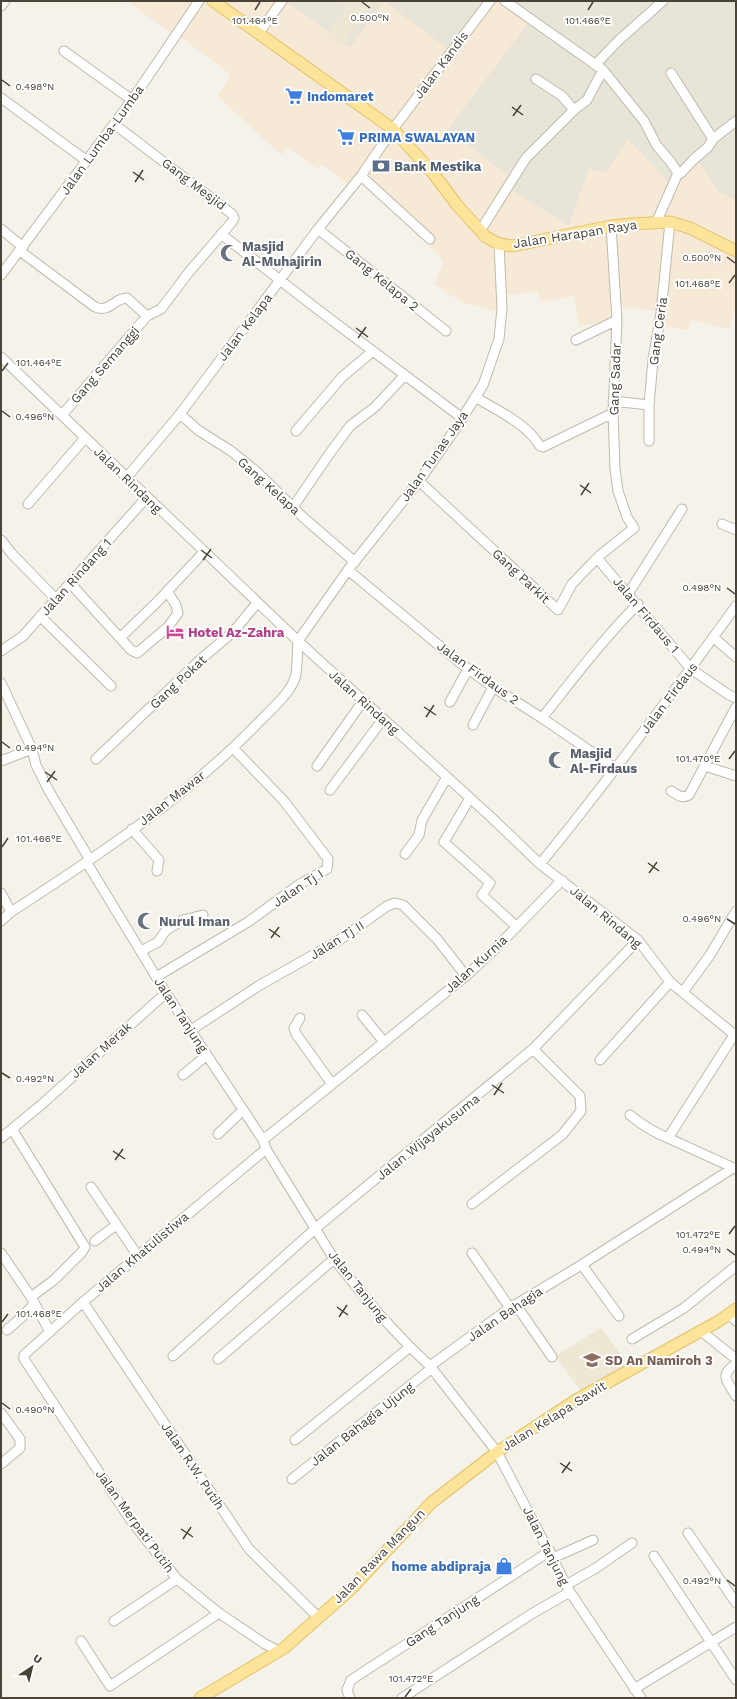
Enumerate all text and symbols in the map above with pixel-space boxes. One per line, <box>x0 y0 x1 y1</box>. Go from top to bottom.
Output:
text: 0.500°N <box>351 12 389 23</box>
text: 101.464°E <box>232 15 278 26</box>
text: 101.466°E <box>565 15 611 26</box>
street label: Jalan Kandis <box>411 28 471 102</box>
text: 0.498°N <box>16 81 54 92</box>
street label: Jalan Lumba-Lumba <box>57 82 147 198</box>
supermarket icon: Indomaret <box>284 86 304 106</box>
place label: Indomaret <box>307 89 374 104</box>
supermarket icon: PRIMA SWALAYAN <box>336 127 356 147</box>
place label: PRIMA SWALAYAN <box>359 130 475 145</box>
street label: Gang Mesjid <box>159 155 229 213</box>
bank icon: Bank Mestika <box>371 156 391 176</box>
place label: Bank Mestika <box>394 159 482 174</box>
street label: Jalan Harapan Raya <box>512 217 639 251</box>
place label: Masjid Al-Muhajirin <box>242 239 322 269</box>
mosque icon: Masjid Al-Muhajirin <box>219 243 239 263</box>
street label: Gang Kelapa 2 <box>342 246 422 314</box>
text: 0.500°N <box>683 252 721 263</box>
text: 101.468°E <box>675 278 721 289</box>
street label: Jalan Kelapa <box>215 290 276 364</box>
street label: Gang Ceria <box>646 295 670 366</box>
street label: Gang Semanggi <box>67 323 143 407</box>
street label: Gang Sadar <box>606 342 624 416</box>
text: 101.464°E <box>16 357 62 368</box>
street label: Jalan Tunas Jaya <box>397 407 471 504</box>
text: 0.496°N <box>16 411 54 422</box>
street label: Jalan Rindang <box>91 444 165 516</box>
street label: Gang Kelapa <box>235 454 304 518</box>
street label: Jalan Rindang 1 <box>38 536 114 618</box>
street label: Gang Parkit <box>489 546 553 607</box>
street label: Jalan Firdaus 1 <box>610 574 682 656</box>
text: 0.498°N <box>683 582 721 593</box>
hotel icon: Hotel Az-Zahra <box>165 622 185 642</box>
place label: Hotel Az-Zahra <box>188 625 285 640</box>
street label: Jalan Firdaus 2 <box>434 638 522 708</box>
street label: Gang Pokat <box>147 652 210 712</box>
street label: Jalan Firdaus <box>637 659 701 737</box>
street label: Jalan Rindang <box>326 667 402 737</box>
text: 0.494°N <box>16 742 54 753</box>
place label: Masjid Al-Firdaus <box>570 746 637 776</box>
mosque icon: Masjid Al-Firdaus <box>547 750 567 770</box>
text: 101.470°E <box>676 753 720 764</box>
street label: Jalan Mawar <box>136 767 208 829</box>
text: 101.466°E <box>16 833 62 844</box>
street label: Jalan Tj I <box>270 866 326 910</box>
street label: Jalan Rindang <box>567 883 645 951</box>
mosque icon: Nurul Iman <box>136 911 156 931</box>
text: 0.496°N <box>683 913 721 924</box>
place label: Nurul Iman <box>159 914 230 929</box>
street label: Jalan Tj II <box>307 917 367 963</box>
street label: Jalan Kurnia <box>442 932 511 996</box>
street label: Jalan Tanjung <box>151 975 211 1055</box>
street label: Jalan Merak <box>67 1018 135 1081</box>
text: 0.492°N <box>16 1073 54 1084</box>
street label: Jalan Wijayakusuma <box>373 1090 483 1183</box>
street label: Jalan Khatulistiwa <box>92 1208 192 1295</box>
text: 101.472°E <box>676 1229 720 1240</box>
text: 0.494°N <box>683 1244 721 1255</box>
street label: Jalan Tanjung <box>326 1247 391 1325</box>
street label: Jalan Bahagia <box>465 1283 546 1345</box>
text: 101.468°E <box>16 1308 62 1319</box>
school or university icon: SD An Namiroh 3 <box>582 1350 602 1370</box>
place label: SD An Namiroh 3 <box>605 1353 713 1368</box>
street label: Jalan Kelapa Sawit <box>499 1378 609 1454</box>
street label: Jalan Bahagia Ujung <box>307 1379 417 1469</box>
text: 0.490°N <box>16 1404 54 1415</box>
street label: Jalan R.W. Putih <box>158 1420 228 1512</box>
street label: Jalan Merpati Putih <box>93 1467 177 1575</box>
street label: Jalan Tanjung <box>520 1504 572 1588</box>
street label: Jalan Rawa Mangun <box>330 1506 428 1606</box>
shop icon: home abdipraja <box>494 1556 514 1576</box>
place label: home abdipraja <box>392 1559 491 1574</box>
text: 0.492°N <box>683 1575 721 1586</box>
street label: Gang Tanjung <box>403 1592 481 1650</box>
north arrow <box>12 1647 52 1687</box>
text: U <box>31 1652 45 1667</box>
text: 101.472°E <box>389 1673 433 1684</box>

